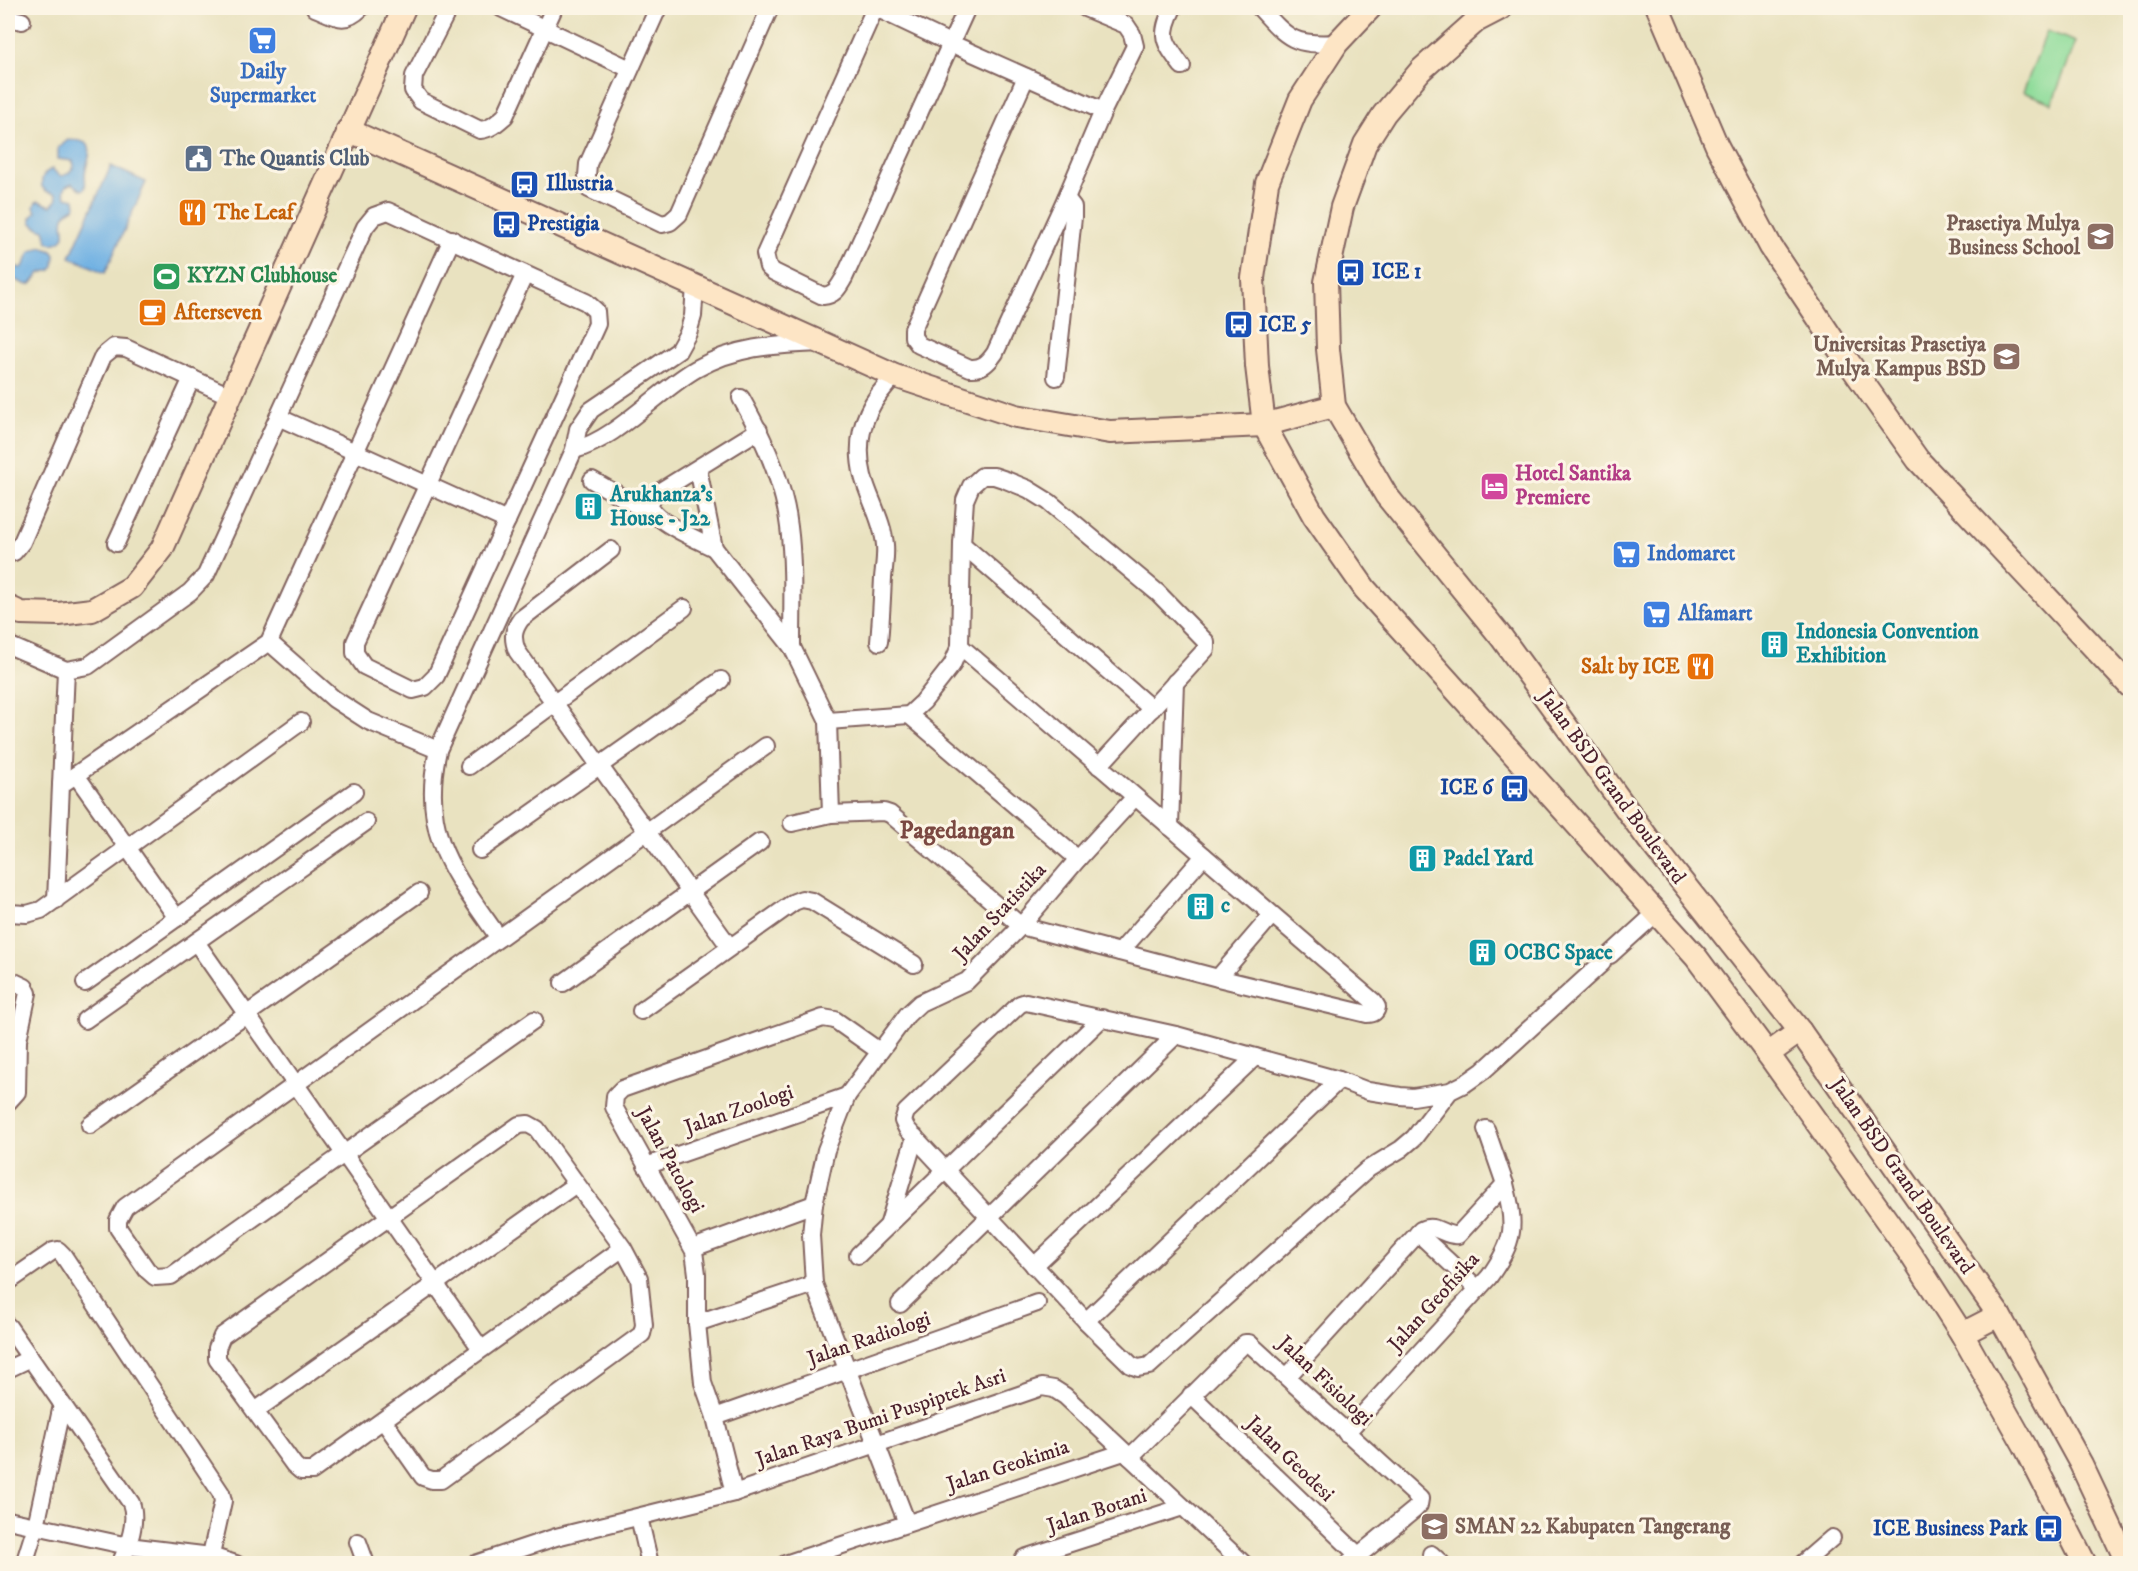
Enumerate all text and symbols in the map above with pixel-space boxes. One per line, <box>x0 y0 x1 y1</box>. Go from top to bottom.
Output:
supermarket icon: Daily Supermarket <box>247 25 279 57</box>
place label: Daily Supermarket <box>210 59 316 109</box>
public building icon: The Quantis Club <box>183 143 215 175</box>
place label: The Quantis Club <box>219 146 370 172</box>
bus stop icon: Illustria <box>509 168 541 200</box>
place label: Illustria <box>546 171 614 197</box>
restaurant icon: The Leaf <box>177 197 209 229</box>
place label: The Leaf <box>213 200 297 226</box>
bus stop icon: Prestigia <box>490 208 522 240</box>
place label: Prestigia <box>527 211 600 237</box>
place label: Prasetiya Mulya Business School <box>1946 211 2081 261</box>
school or university icon: Prasetiya Mulya Business School <box>2085 220 2117 252</box>
bus stop icon: ICE 1 <box>1335 256 1367 288</box>
place label: ICE 1 <box>1372 259 1422 285</box>
sports icon: KYZN Clubhouse <box>150 260 182 292</box>
place label: KYZN Clubhouse <box>187 263 338 289</box>
cafe icon: Afterseven <box>137 297 169 329</box>
place label: Afterseven <box>173 300 263 326</box>
bus stop icon: ICE 5 <box>1222 309 1254 341</box>
place label: ICE 5 <box>1259 312 1312 338</box>
place label: Universitas Prasetiya Mulya Kampus BSD <box>1813 332 1987 382</box>
school or university icon: Universitas Prasetiya Mulya Kampus BSD <box>1991 341 2023 373</box>
place label: Hotel Santika Premiere <box>1515 461 1632 511</box>
hotel icon: Hotel Santika Premiere <box>1478 470 1510 502</box>
place label: Arukhanza's House - J22 <box>609 482 713 532</box>
building icon: Arukhanza's House - J22 <box>573 491 605 523</box>
supermarket icon: Indomaret <box>1610 538 1642 570</box>
place label: Indomaret <box>1647 541 1735 567</box>
supermarket icon: Alfamart <box>1641 598 1673 630</box>
place label: Alfamart <box>1677 601 1753 627</box>
place label: Indonesia Convention Exhibition <box>1796 619 1980 669</box>
building icon: Indonesia Convention Exhibition <box>1759 628 1791 660</box>
restaurant icon: Salt by ICE <box>1685 651 1717 683</box>
place label: Salt by ICE <box>1581 654 1680 680</box>
street label: Jalan BSD Grand Boulevard <box>1531 683 1692 890</box>
bus stop icon: ICE 6 <box>1498 772 1530 804</box>
place label: ICE 6 <box>1440 775 1494 801</box>
district label: Pagedangan <box>900 816 1015 846</box>
building icon: Padel Yard <box>1406 843 1438 875</box>
place label: Padel Yard <box>1443 846 1534 872</box>
street label: Jalan Statistika <box>947 857 1052 968</box>
building icon: c <box>1184 890 1216 922</box>
place label: c <box>1221 893 1230 919</box>
building icon: OCBC Space <box>1467 937 1499 969</box>
place label: OCBC Space <box>1504 940 1613 966</box>
street label: Jalan BSD Grand Boulevard <box>1823 1071 1980 1280</box>
street label: Jalan Zoologi <box>679 1079 797 1141</box>
street label: Jalan Patologi <box>629 1101 710 1218</box>
street label: Jalan Geofisika <box>1381 1247 1485 1359</box>
street label: Jalan Radiologi <box>802 1306 934 1373</box>
street label: Jalan Fisiologi <box>1271 1329 1378 1432</box>
street label: Jalan Raya Bumi Puspiptek Asri <box>751 1363 1009 1474</box>
street label: Jalan Geodesi <box>1239 1409 1340 1508</box>
street label: Jalan Geokimia <box>942 1434 1072 1499</box>
street label: Jalan Botani <box>1042 1483 1150 1540</box>
school or university icon: SMAN 22 Kabupaten Tangerang <box>1418 1511 1450 1543</box>
bus stop icon: ICE Business Park <box>2033 1513 2065 1545</box>
place label: SMAN 22 Kabupaten Tangerang <box>1455 1514 1731 1540</box>
place label: ICE Business Park <box>1873 1516 2029 1542</box>

